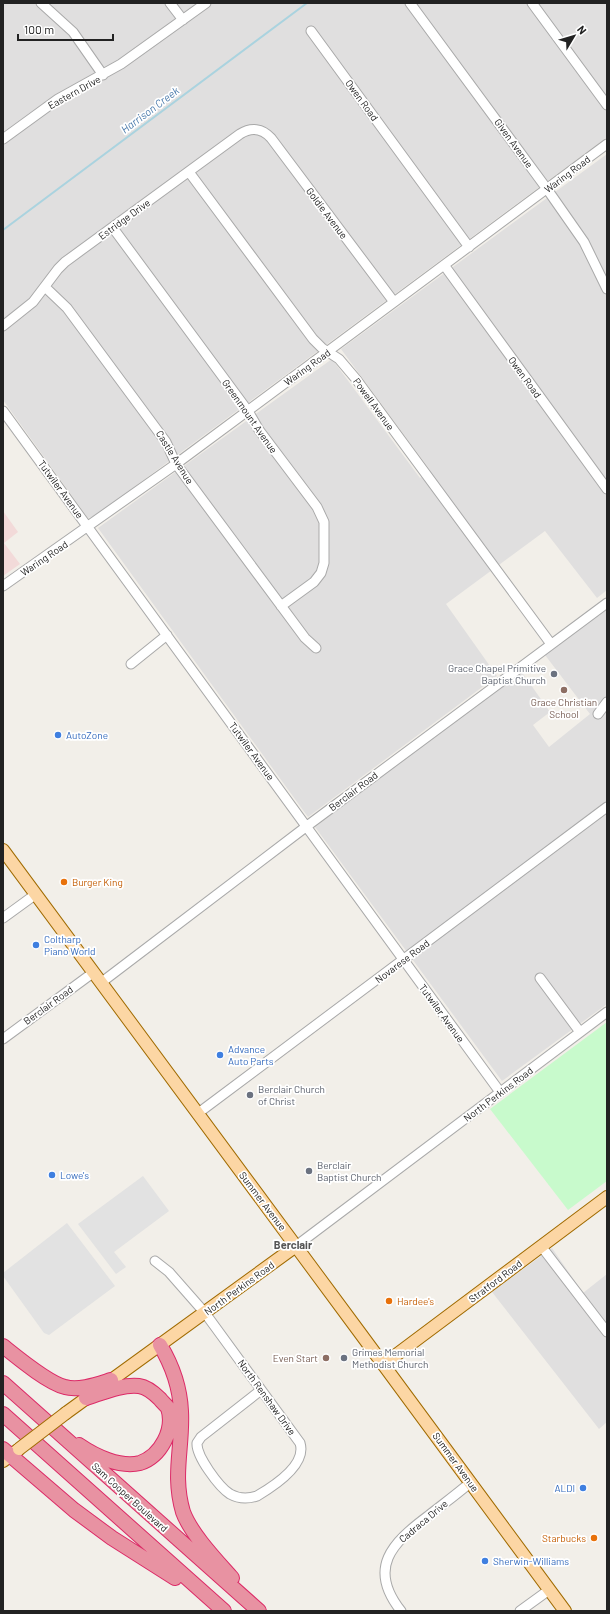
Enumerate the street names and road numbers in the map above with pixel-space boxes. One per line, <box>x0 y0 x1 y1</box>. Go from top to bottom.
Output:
street label: Eastern Drive <box>46 73 102 111</box>
street label: Owen Road <box>343 77 381 123</box>
street label: Given Avenue <box>492 116 536 170</box>
street label: Waring Road <box>542 153 592 195</box>
street label: Goldie Avenue <box>304 185 350 241</box>
street label: Estridge Drive <box>96 196 152 242</box>
street label: Waring Road <box>281 346 333 388</box>
street label: Owen Road <box>506 354 544 400</box>
street label: Powell Avenue <box>351 375 397 433</box>
street label: Greenmount Avenue <box>220 377 280 455</box>
street label: Castle Avenue <box>154 428 196 486</box>
street label: Tutwiler Avenue <box>36 458 86 520</box>
street label: Waring Road <box>18 538 70 578</box>
street label: Tutwiler Avenue <box>227 720 277 782</box>
street label: Berclair Road <box>326 769 380 813</box>
street label: Novarese Road <box>372 937 432 985</box>
street label: Tutwiler Avenue <box>417 982 467 1044</box>
street label: Berclair Road <box>21 983 75 1027</box>
street label: North Perkins Road <box>461 1064 535 1124</box>
street label: Summer Avenue <box>237 1169 289 1233</box>
street label: Stratford Road <box>466 1257 524 1305</box>
street label: North Perkins Road <box>202 1259 276 1317</box>
street label: North Renshaw Drive <box>236 1357 298 1437</box>
street label: Summer Avenue <box>430 1430 482 1494</box>
street label: Sam Cooper Boulevard <box>90 1460 170 1534</box>
street label: Cadraca Drive <box>396 1497 450 1545</box>

